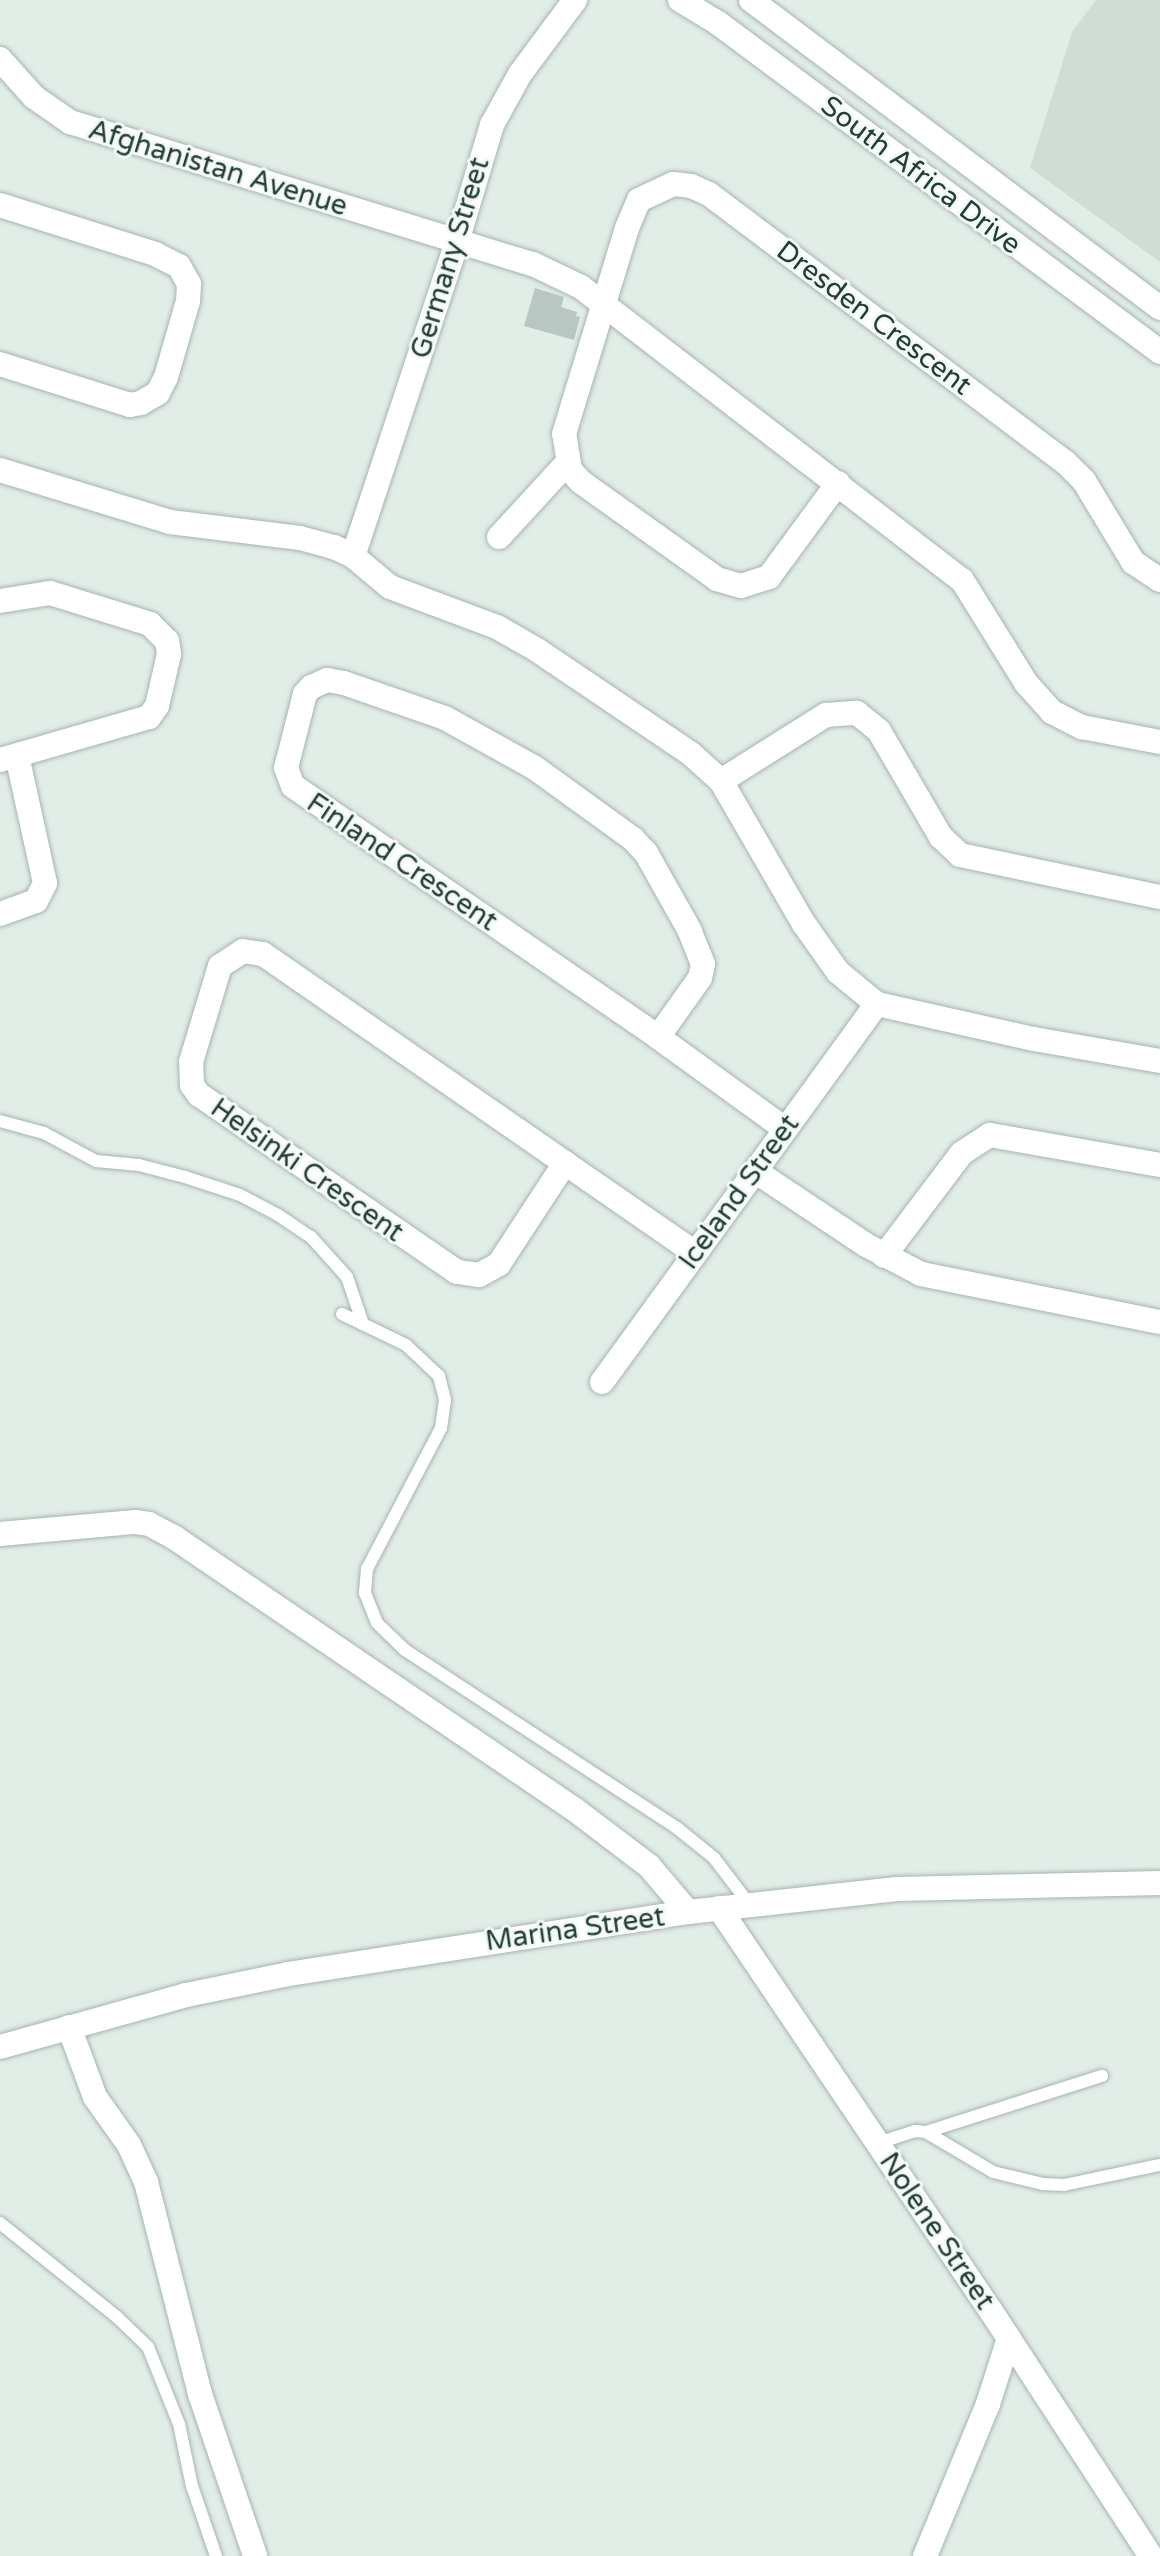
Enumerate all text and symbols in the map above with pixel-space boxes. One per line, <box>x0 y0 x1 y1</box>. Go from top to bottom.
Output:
street label: South Africa Drive <box>814 89 1028 261</box>
street label: Afghanistan Avenue <box>84 113 352 223</box>
street label: Germany Street <box>403 153 497 363</box>
street label: Dresden Crescent <box>770 234 978 402</box>
street label: Finland Crescent <box>300 786 504 938</box>
street label: Helsinki Crescent <box>204 1091 410 1249</box>
street label: Iceland Street <box>672 1108 806 1276</box>
street label: Marina Street <box>483 1900 667 1958</box>
street label: Nolene Street <box>872 2146 1002 2316</box>

